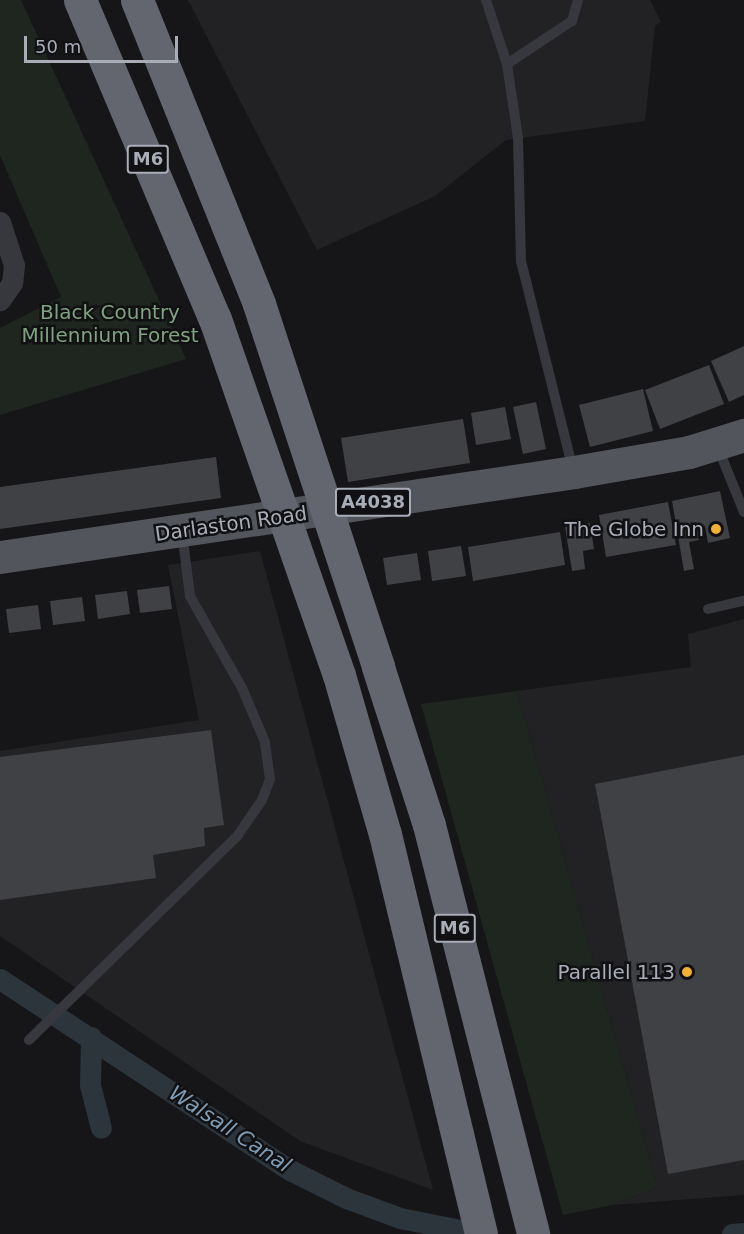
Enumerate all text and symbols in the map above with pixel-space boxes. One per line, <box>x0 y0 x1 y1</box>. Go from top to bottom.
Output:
scale bar <box>27 24 182 62</box>
text: 50 m <box>35 36 81 57</box>
road number: M6 <box>126 144 170 174</box>
park label: Black Country Millennium Forest <box>21 301 199 348</box>
road number: A4038 <box>334 487 412 517</box>
street label: Darlaston Road <box>153 501 309 547</box>
place label: The Globe Inn <box>565 517 704 541</box>
marker: The Globe Inn <box>709 522 723 536</box>
road number: M6 <box>432 913 478 943</box>
place label: Parallel 113 <box>558 960 675 984</box>
marker: Parallel 113 <box>680 965 694 979</box>
water label: Walsall Canal <box>164 1080 296 1178</box>

